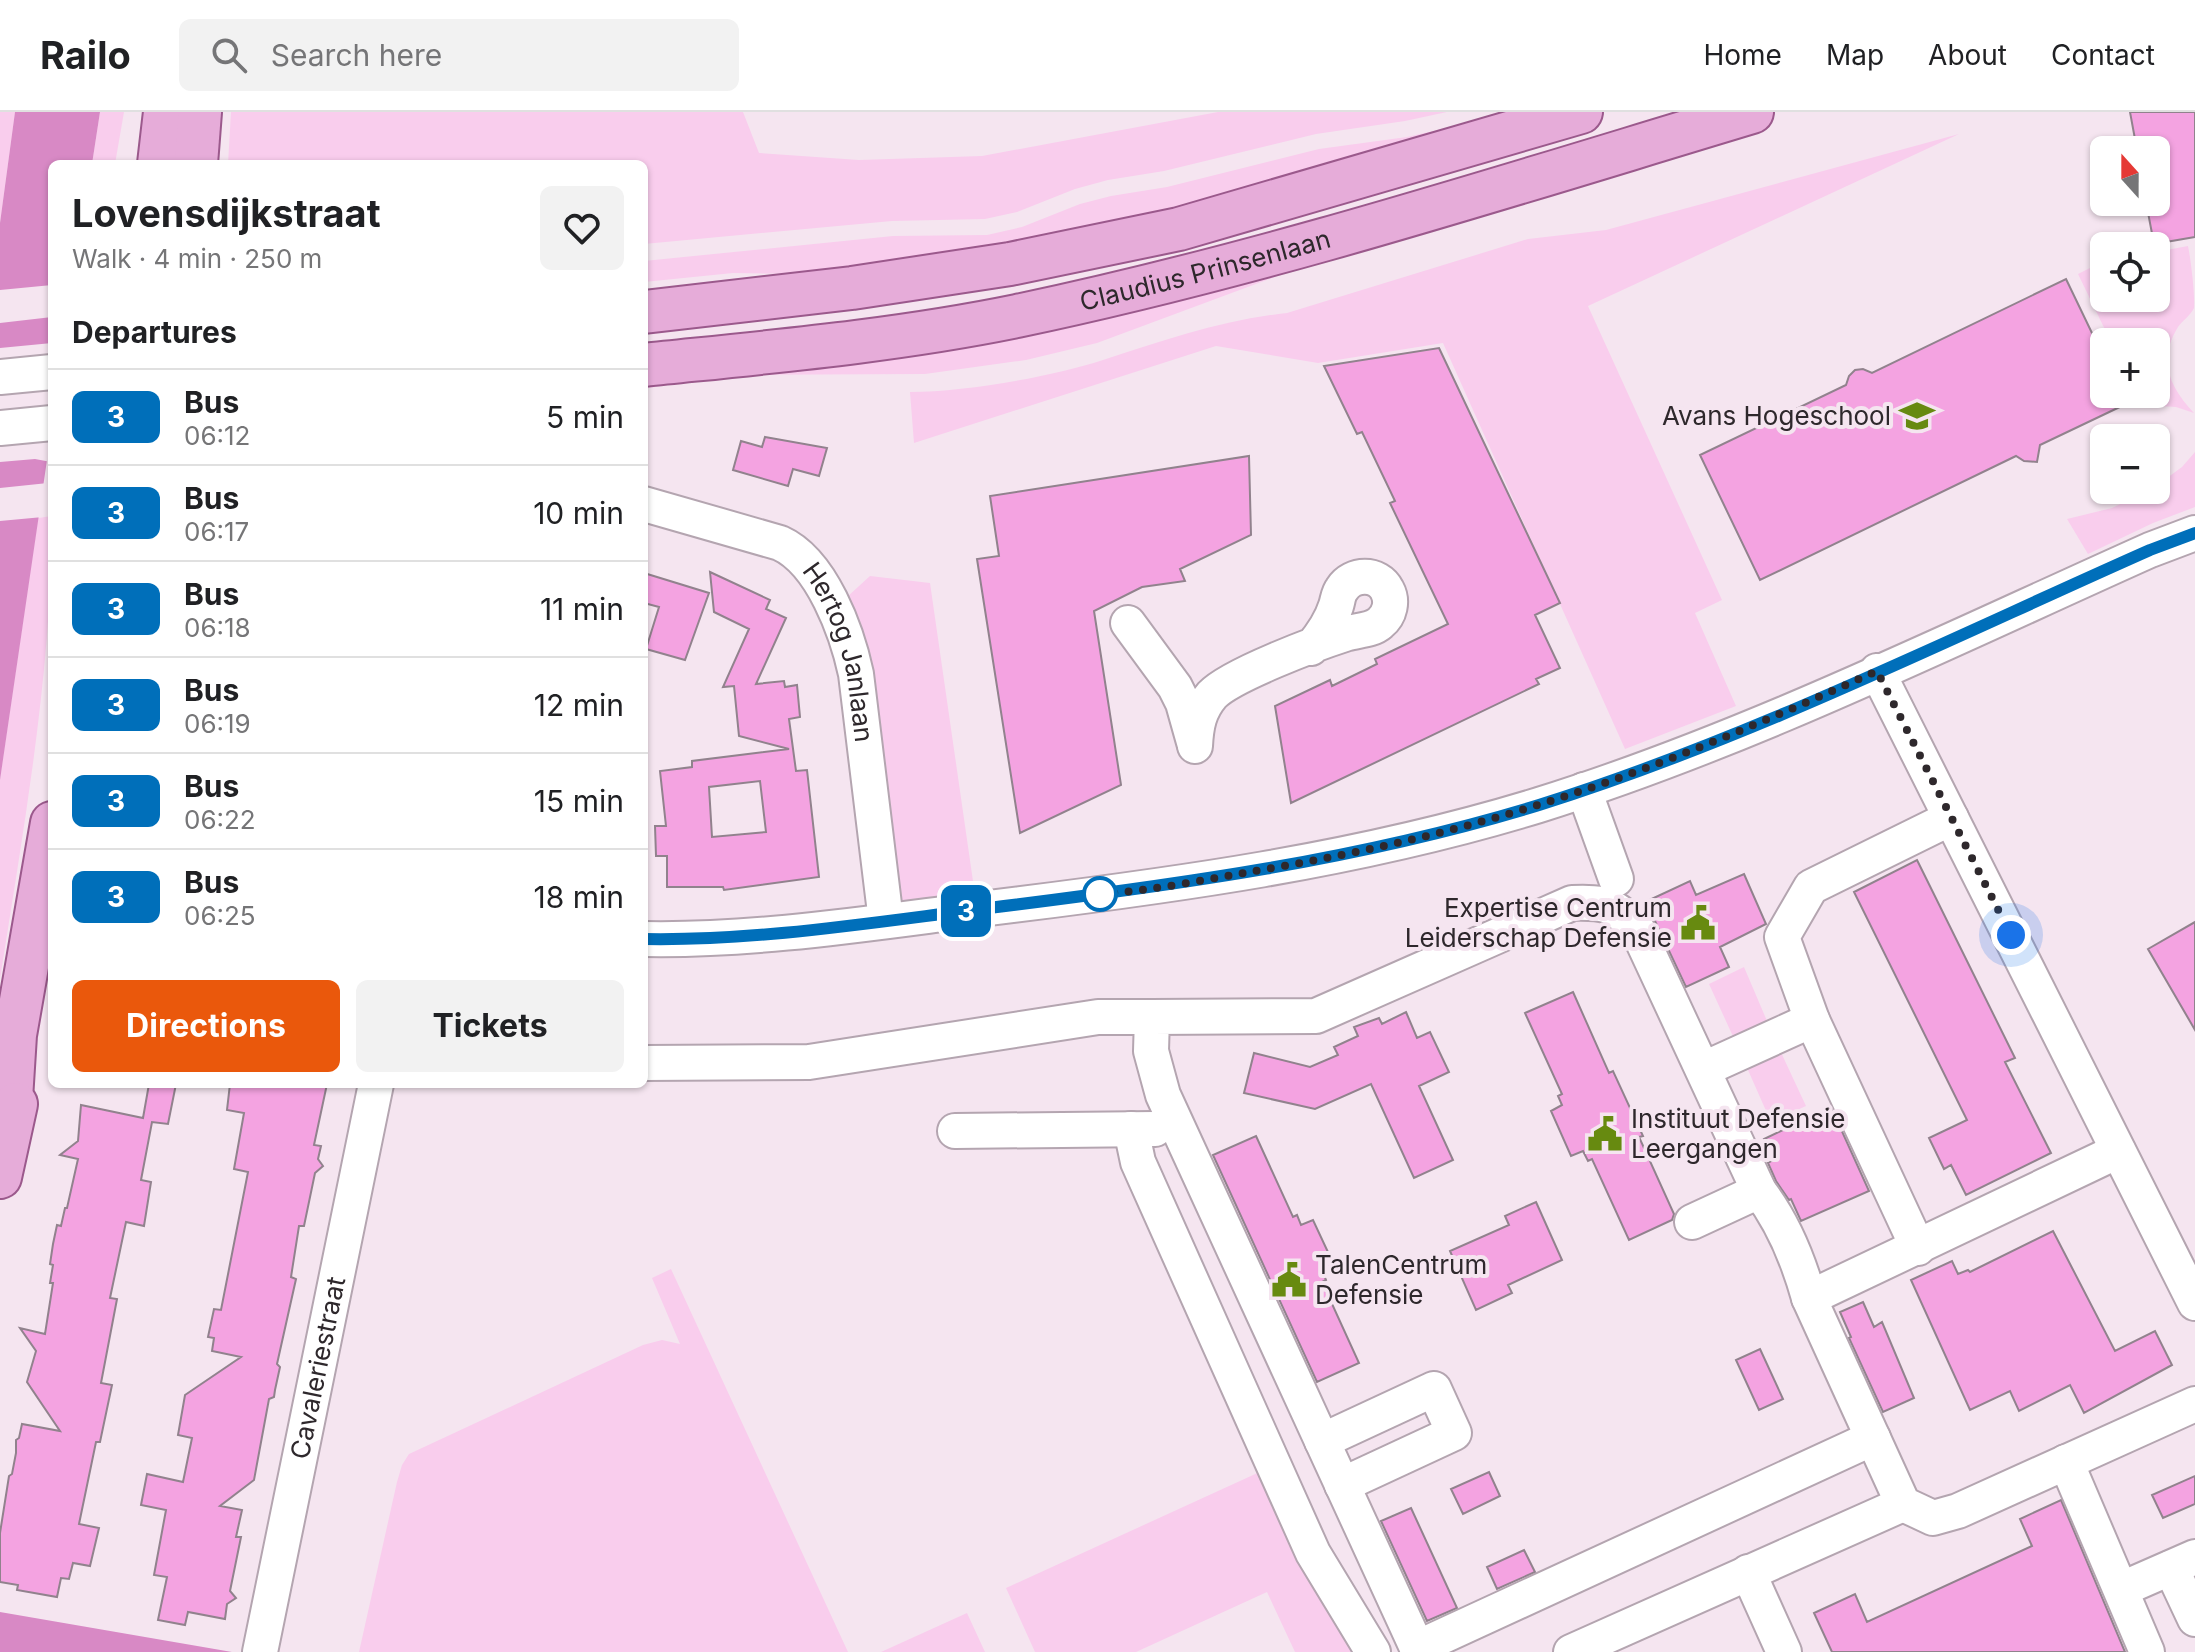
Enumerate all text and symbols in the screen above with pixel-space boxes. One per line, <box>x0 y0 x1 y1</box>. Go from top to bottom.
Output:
search box <box>179 19 739 91</box>
text: Railo <box>40 32 131 78</box>
icon: search <box>207 33 251 77</box>
text: Search here <box>271 37 442 73</box>
text: Home <box>1703 38 1782 72</box>
text: Map <box>1826 38 1884 72</box>
text: About <box>1928 38 2007 72</box>
text: Contact <box>2051 38 2155 72</box>
north arrow <box>2090 136 2170 216</box>
map controls <box>2090 136 2170 504</box>
button: heart <box>540 186 624 270</box>
text: Lovensdijkstraat <box>72 190 381 236</box>
street label: Claudius Prinsenlaan <box>1077 223 1334 317</box>
button: locate <box>2090 232 2170 312</box>
text: Walk · 4 min · 250 m <box>72 243 322 274</box>
text: Departures <box>72 314 237 350</box>
button: + <box>2090 328 2170 408</box>
text: Bus <box>184 384 239 420</box>
school or university icon: Avans Hogeschool <box>1898 397 1936 435</box>
text: 5 min <box>546 399 624 435</box>
text: 3 <box>107 400 125 434</box>
place label: Avans Hogeschool <box>1662 400 1891 431</box>
text: 06:12 <box>184 420 250 451</box>
button: − <box>2090 424 2170 504</box>
text: Bus <box>184 480 239 516</box>
text: 10 min <box>533 495 624 531</box>
text: 3 <box>107 496 125 530</box>
text: 06:17 <box>184 516 249 547</box>
street label: Hertog Janlaan <box>797 556 880 744</box>
text: Bus <box>184 576 239 612</box>
text: 11 min <box>540 591 624 627</box>
text: 3 <box>107 592 125 626</box>
text: 06:18 <box>184 612 251 643</box>
text: Bus <box>184 672 239 708</box>
text: 12 min <box>534 687 624 723</box>
text: 3 <box>107 688 125 722</box>
text: 06:19 <box>184 708 251 739</box>
text: Bus <box>184 768 239 804</box>
text: 15 min <box>534 783 624 819</box>
text: 3 <box>107 784 125 818</box>
text: 06:22 <box>184 804 256 835</box>
text: Bus <box>184 864 239 900</box>
unlabelled marker <box>1083 877 1117 911</box>
text: 18 min <box>534 879 624 915</box>
text: 3 <box>107 880 125 914</box>
line badge: 3 <box>940 885 992 937</box>
place label: Expertise Centrum Leiderschap Defensie <box>1405 892 1672 953</box>
text: 3 <box>957 894 975 928</box>
text: 06:25 <box>184 900 256 931</box>
public building icon: Expertise Centrum Leiderschap Defensie <box>1679 904 1717 942</box>
your location <box>1991 915 2031 955</box>
button: Directions <box>72 980 340 1072</box>
button: Tickets <box>356 980 624 1072</box>
place label: Instituut Defensie Leergangen <box>1631 1103 1845 1164</box>
public building icon: Instituut Defensie Leergangen <box>1586 1115 1624 1153</box>
place label: TalenCentrum Defensie <box>1315 1249 1487 1310</box>
public building icon: TalenCentrum Defensie <box>1270 1261 1308 1299</box>
street label: Cavaleriestraat <box>284 1274 351 1462</box>

